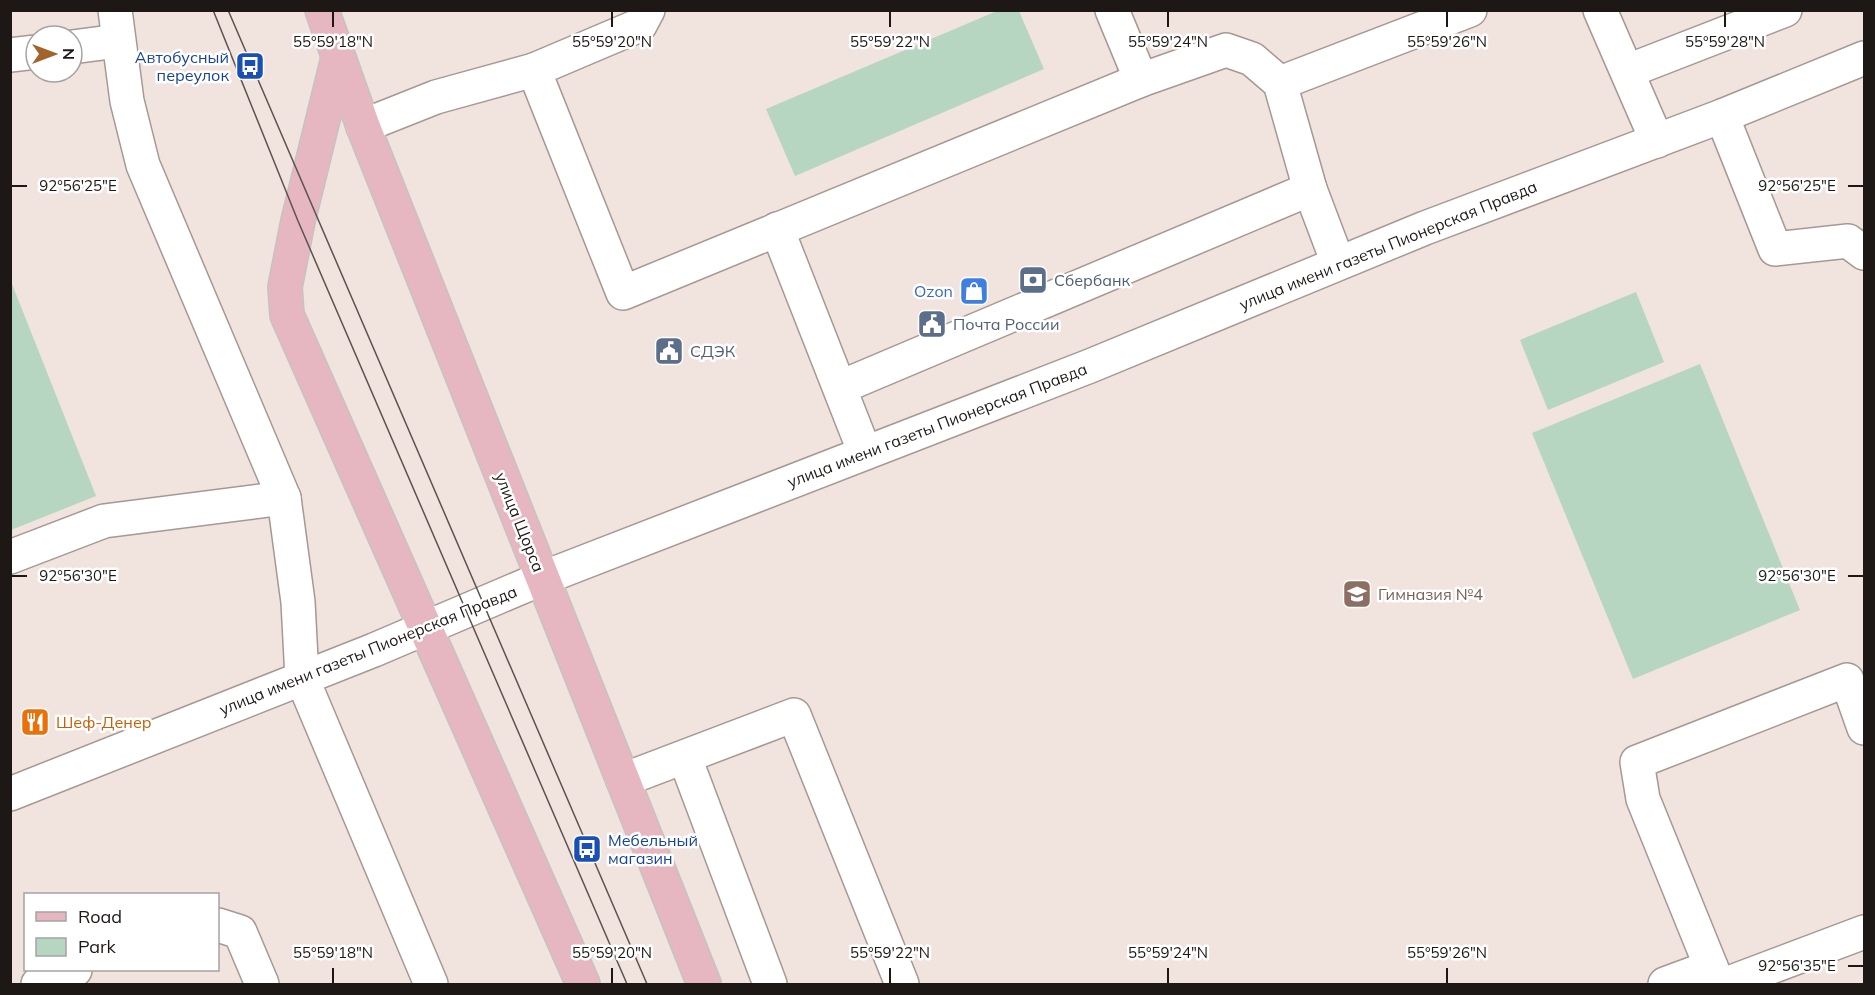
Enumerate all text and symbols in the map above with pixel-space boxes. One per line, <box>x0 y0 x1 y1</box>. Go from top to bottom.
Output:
north arrow <box>24 24 84 84</box>
text: 55°59'18"N <box>293 32 373 51</box>
text: 55°59'20"N <box>572 32 652 51</box>
text: 55°59'22"N <box>850 32 930 51</box>
text: 55°59'24"N <box>1128 32 1208 51</box>
text: 55°59'26"N <box>1407 32 1487 51</box>
text: 55°59'28"N <box>1685 32 1765 51</box>
place label: Автобусный переулок <box>135 47 229 85</box>
text: N <box>59 48 79 60</box>
bus stop icon: Автобусный переулок <box>234 50 266 82</box>
text: 92°56'25"E <box>39 176 117 195</box>
street label: улица имени газеты Пионерская Правда <box>1236 176 1540 314</box>
text: 92°56'25"E <box>1758 176 1836 195</box>
bank icon: Сбербанк <box>1017 264 1049 296</box>
place label: Сбербанк <box>1054 270 1131 290</box>
shop icon: Ozon <box>958 275 990 307</box>
place label: Ozon <box>914 281 953 301</box>
public building icon: Почта России <box>916 308 948 340</box>
place label: Почта России <box>953 314 1059 334</box>
public building icon: СДЭК <box>653 335 685 367</box>
place label: СДЭК <box>690 341 736 361</box>
street label: улица имени газеты Пионерская Правда <box>784 358 1090 492</box>
street label: улица Щорса <box>491 469 549 575</box>
text: 92°56'30"E <box>39 566 117 585</box>
text: 92°56'30"E <box>1758 566 1836 585</box>
school or university icon: Гимназия №4 <box>1341 578 1373 610</box>
street label: улица имени газеты Пионерская Правда <box>216 581 520 719</box>
place label: Гимназия №4 <box>1378 584 1483 604</box>
restaurant icon: Шеф-Денер <box>19 706 51 738</box>
place label: Шеф-Денер <box>56 712 152 732</box>
place label: Мебельный магазин <box>608 830 698 868</box>
bus stop icon: Мебельный магазин <box>571 833 603 865</box>
legend <box>24 893 219 971</box>
text: Road <box>78 905 122 928</box>
text: Park <box>78 935 117 958</box>
text: 55°59'18"N <box>293 943 373 962</box>
text: 55°59'20"N <box>572 943 652 962</box>
text: 55°59'22"N <box>850 943 930 962</box>
text: 55°59'24"N <box>1128 943 1208 962</box>
text: 55°59'26"N <box>1407 943 1487 962</box>
text: 92°56'35"E <box>1758 956 1836 975</box>

